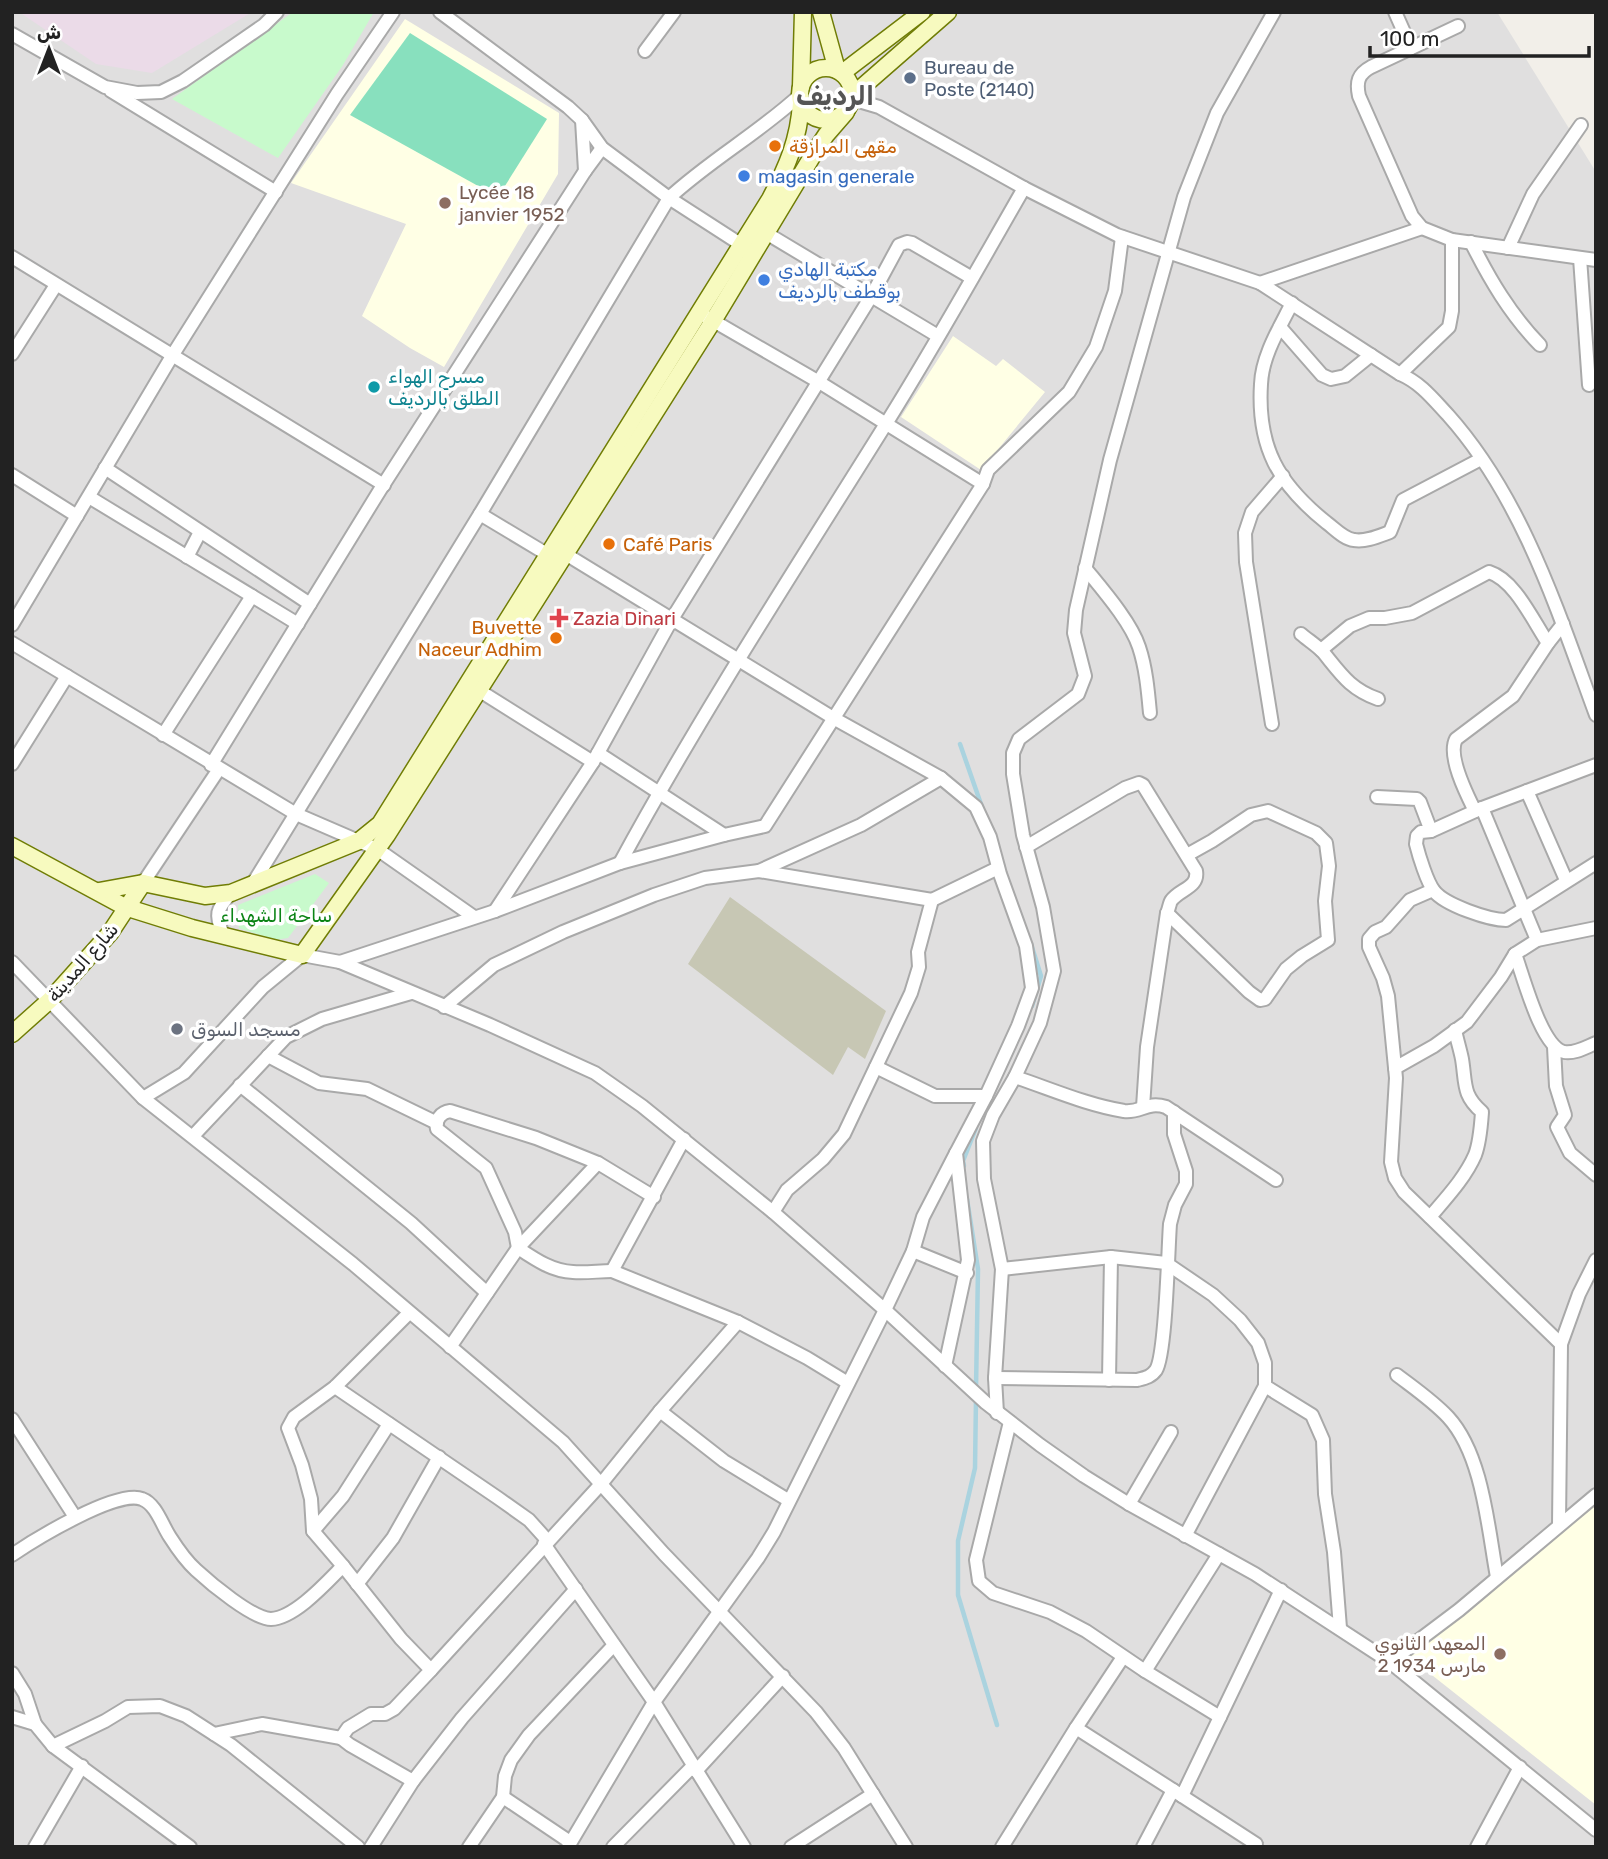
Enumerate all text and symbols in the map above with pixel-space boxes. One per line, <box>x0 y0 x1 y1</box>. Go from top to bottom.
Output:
north arrow <box>14 14 84 84</box>
scale bar <box>1370 14 1589 58</box>
text: ش <box>37 21 61 44</box>
text: 100 m <box>1380 26 1439 51</box>
place label: Bureau de Poste (2140) <box>924 56 1035 101</box>
marker: Bureau de Poste (2140) <box>902 70 918 86</box>
district label: الرديف <box>796 81 874 112</box>
place label: مقهى المرازقة <box>789 135 897 158</box>
marker: مقهى المرازقة <box>767 138 783 154</box>
place label: magasin generale <box>758 165 915 188</box>
marker: magasin generale <box>736 168 752 184</box>
place label: Lycée 18 janvier 1952 <box>458 181 565 226</box>
marker: Lycée 18 janvier 1952 <box>437 195 453 211</box>
place label: مكتبة الهادي بوقطف بالرديف <box>778 258 901 303</box>
marker: مكتبة الهادي بوقطف بالرديف <box>756 272 772 288</box>
place label: مسرح الهواء الطلق بالرديف <box>388 365 499 410</box>
marker: مسرح الهواء الطلق بالرديف <box>366 379 382 395</box>
place label: Café Paris <box>623 533 713 556</box>
marker: Café Paris <box>601 536 617 552</box>
place label: Zazia Dinari <box>573 607 676 630</box>
marker: Zazia Dinari <box>551 610 567 626</box>
place label: Buvette Naceur Adhim <box>418 616 542 661</box>
marker: Buvette Naceur Adhim <box>548 630 564 646</box>
park label: ساحة الشهداء <box>220 904 332 927</box>
street label: شارع المدينة <box>42 918 125 1008</box>
place label: مسجد السوق <box>191 1018 301 1041</box>
marker: مسجد السوق <box>169 1021 185 1037</box>
place label: المعهد الثانوي 2 مارس 1934 <box>1375 1632 1486 1677</box>
marker: المعهد الثانوي 2 مارس 1934 <box>1492 1646 1508 1662</box>

